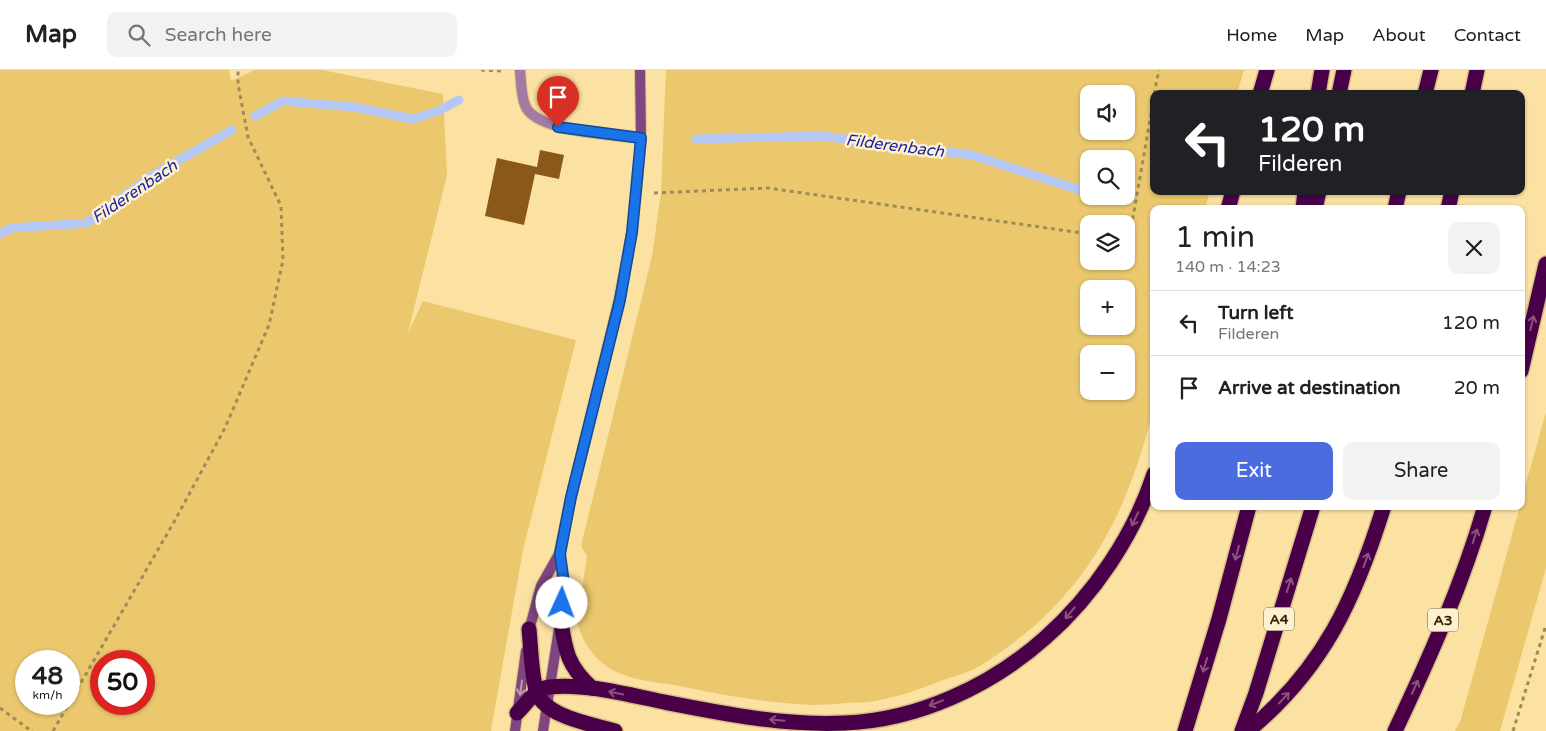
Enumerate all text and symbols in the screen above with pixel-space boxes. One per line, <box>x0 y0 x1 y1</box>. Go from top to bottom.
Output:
search box <box>107 12 457 57</box>
text: Map <box>25 20 77 49</box>
icon: search <box>125 21 153 49</box>
text: Search here <box>165 24 272 46</box>
text: Home <box>1226 24 1277 46</box>
text: Map <box>1305 24 1344 46</box>
text: About <box>1372 24 1426 46</box>
text: Contact <box>1454 24 1521 46</box>
pin <box>537 76 579 127</box>
icon: arrive <box>544 83 572 111</box>
map controls <box>1080 85 1135 400</box>
button: sound <box>1080 85 1135 140</box>
text: 120 m <box>1258 109 1365 151</box>
icon: left <box>1175 110 1240 175</box>
water label: Filderenbach <box>845 130 946 162</box>
button: search <box>1080 150 1135 205</box>
text: Filderen <box>1258 151 1342 177</box>
water label: Filderenbach <box>88 155 182 228</box>
button: layers <box>1080 215 1135 270</box>
text: 1 min <box>1175 219 1255 256</box>
button: close <box>1448 222 1500 274</box>
text: 140 m · 14:23 <box>1175 257 1281 277</box>
button: + <box>1080 280 1135 335</box>
text: Turn left <box>1218 302 1294 324</box>
icon: left <box>1175 309 1203 337</box>
text: 120 m <box>1442 312 1500 334</box>
one-way arrow <box>1528 316 1537 332</box>
text: Filderen <box>1218 324 1279 344</box>
button: − <box>1080 345 1135 400</box>
icon: arrive <box>1175 374 1203 402</box>
text: Arrive at destination <box>1218 377 1401 399</box>
text: 20 m <box>1454 377 1500 399</box>
button: Exit <box>1175 442 1333 500</box>
button: Share <box>1343 442 1500 500</box>
one-way arrow <box>1130 511 1140 526</box>
one-way arrow <box>1471 528 1481 544</box>
one-way arrow <box>1232 545 1241 561</box>
one-way arrow <box>1362 552 1371 568</box>
position arrow <box>535 576 587 628</box>
one-way arrow <box>1285 577 1294 593</box>
one-way arrow <box>1064 607 1076 620</box>
road number: A4 <box>1264 608 1294 630</box>
road number: A3 <box>1428 608 1458 632</box>
speed limit sign: 50 <box>90 650 155 715</box>
one-way arrow <box>1200 657 1210 673</box>
text: 48 <box>32 661 63 691</box>
one-way arrow <box>516 680 526 696</box>
one-way arrow <box>1411 680 1420 695</box>
one-way arrow <box>609 687 625 697</box>
text: km/h <box>32 688 63 702</box>
one-way arrow <box>1278 692 1290 705</box>
one-way arrow <box>929 699 944 708</box>
one-way arrow <box>769 715 785 725</box>

